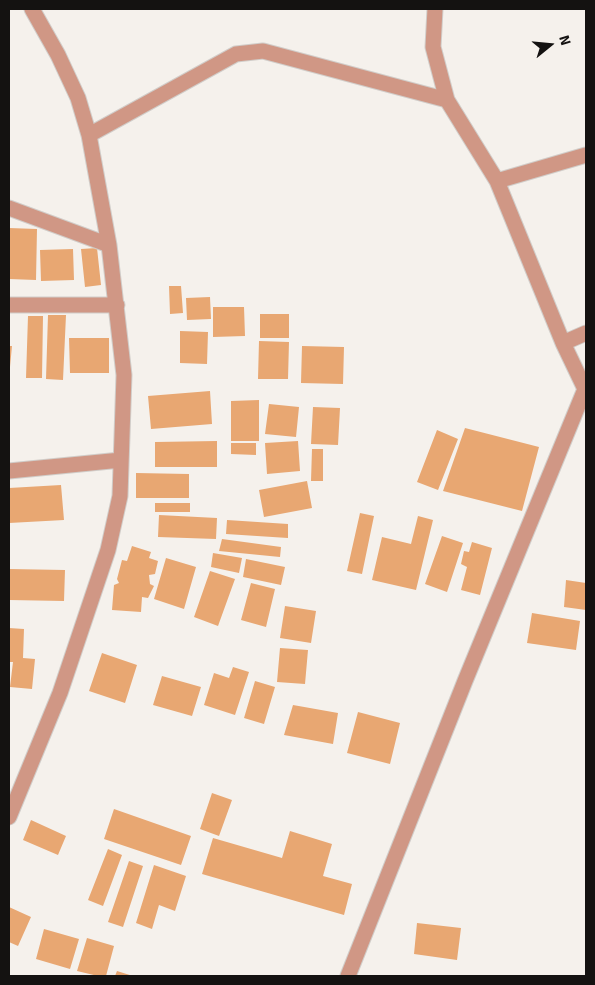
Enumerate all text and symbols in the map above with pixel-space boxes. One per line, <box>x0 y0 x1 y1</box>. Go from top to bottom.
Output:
north arrow <box>525 20 575 70</box>
text: N <box>555 33 574 48</box>

